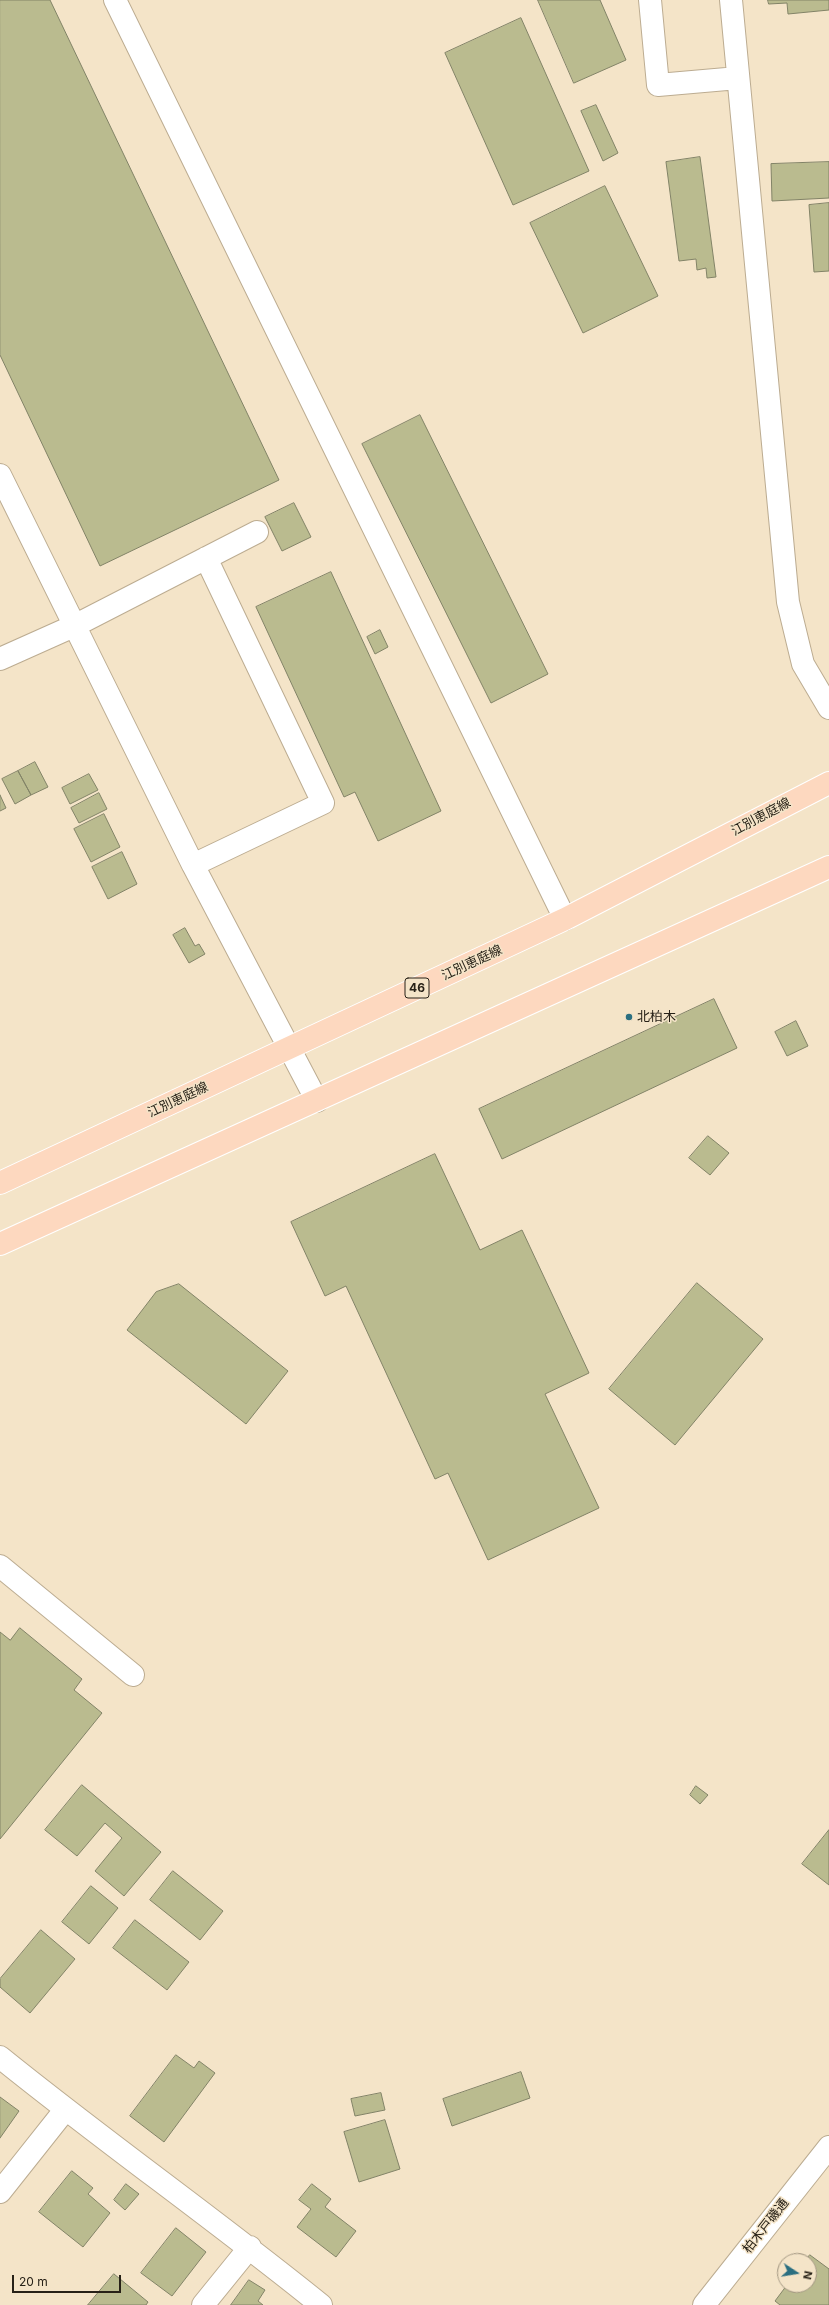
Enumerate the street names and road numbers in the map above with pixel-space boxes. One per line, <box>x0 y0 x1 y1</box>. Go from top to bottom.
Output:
street label: 江別恵庭線 <box>729 795 793 839</box>
street label: 江別恵庭線 <box>439 942 505 984</box>
road number: 46 <box>405 978 429 998</box>
street label: 江別恵庭線 <box>145 1079 211 1121</box>
street label: 柏木戸磯通 <box>740 2196 792 2256</box>

